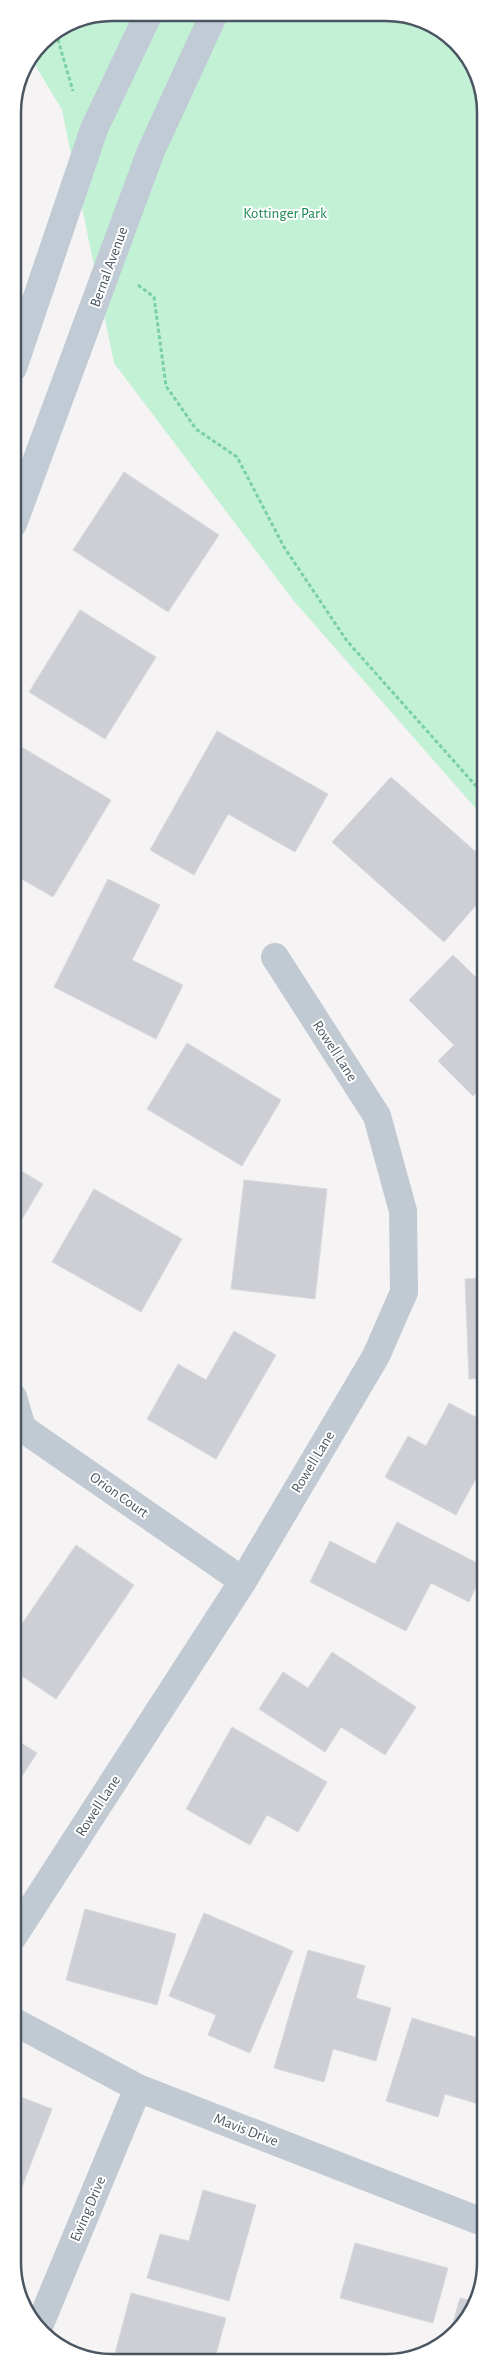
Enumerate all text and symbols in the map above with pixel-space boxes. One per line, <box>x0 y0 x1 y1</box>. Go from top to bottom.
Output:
park label: Kottinger Park <box>243 206 327 221</box>
street label: Bernal Avenue <box>88 225 130 309</box>
street label: Rowell Lane <box>310 1018 360 1084</box>
street label: Rowell Lane <box>289 1428 337 1496</box>
street label: Orion Court <box>87 1470 151 1521</box>
street label: Rowell Lane <box>73 1773 123 1839</box>
street label: Mavis Drive <box>212 2111 280 2149</box>
street label: Ewing Drive <box>68 2174 108 2244</box>

